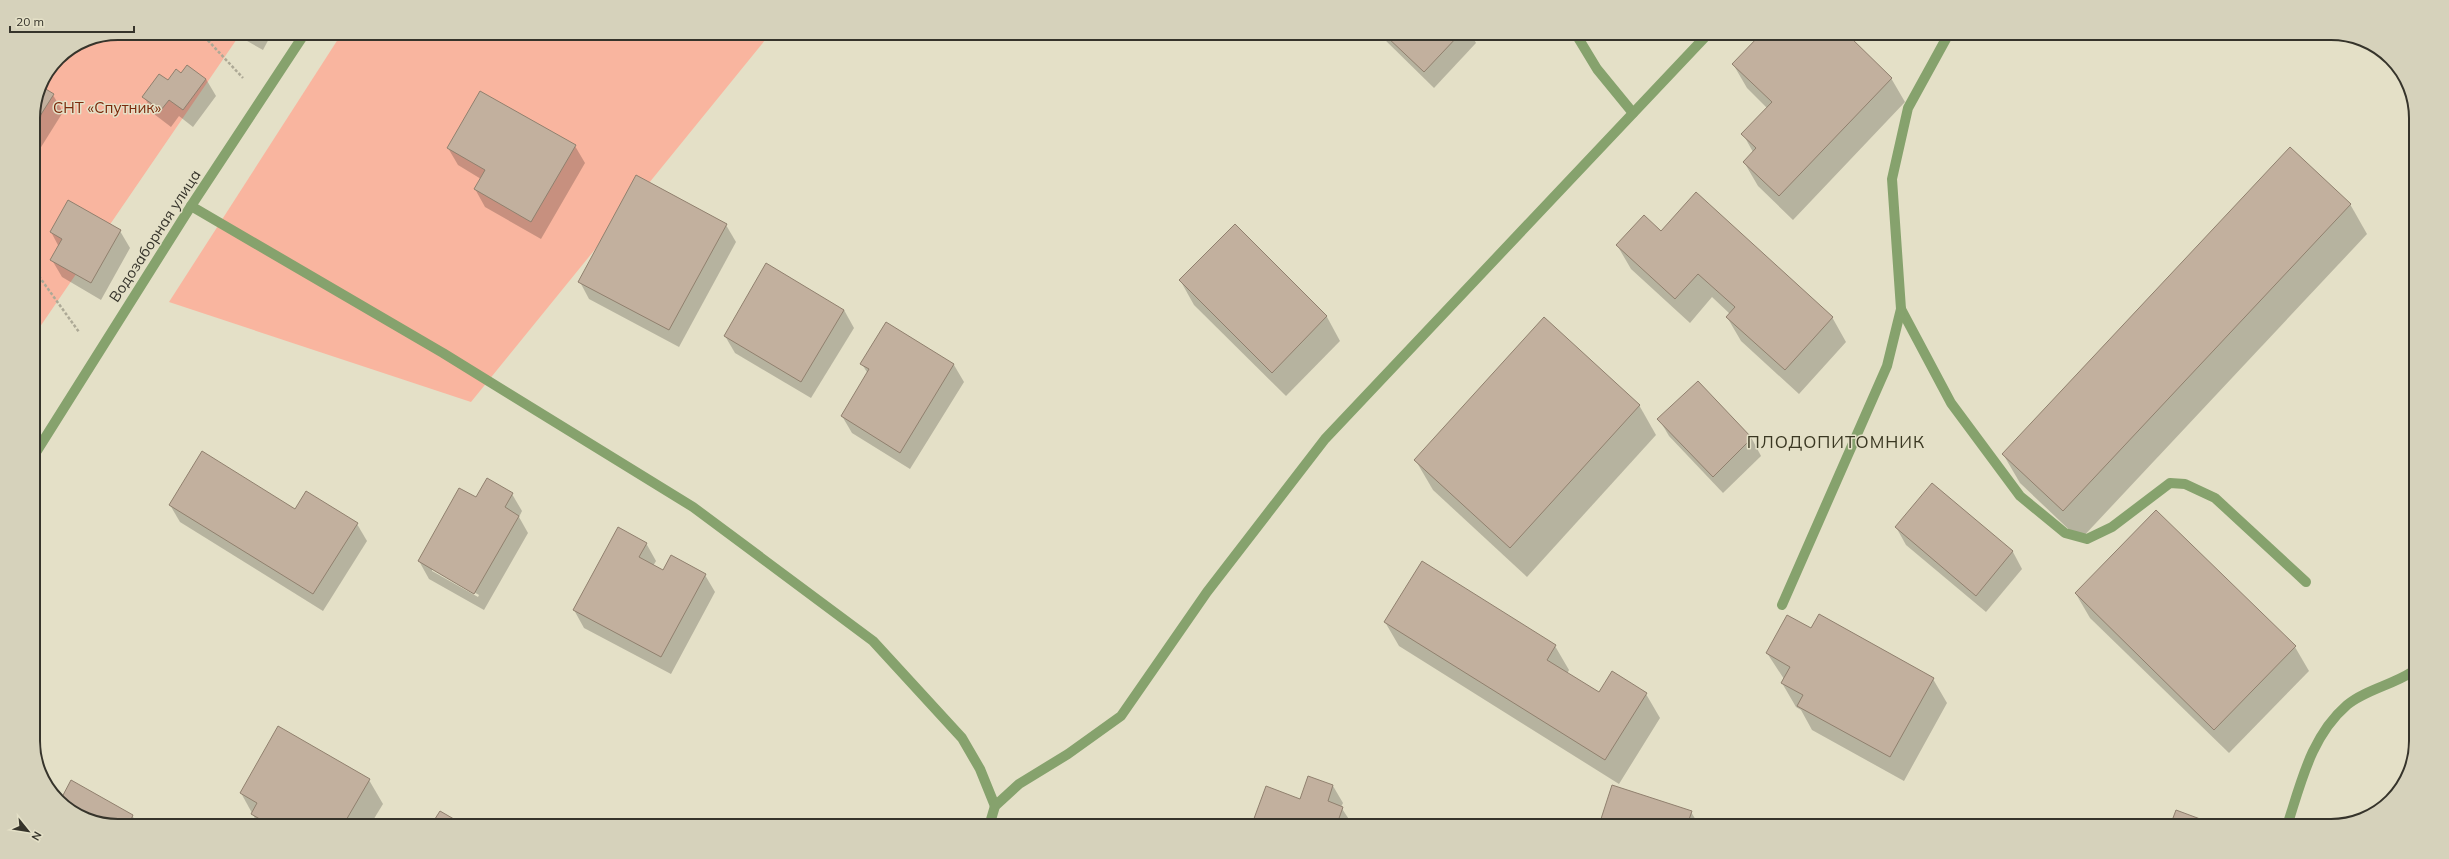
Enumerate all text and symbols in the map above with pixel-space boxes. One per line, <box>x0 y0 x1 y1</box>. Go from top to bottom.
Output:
scale bar <box>10 8 134 34</box>
text: 20 m <box>16 14 44 29</box>
park label: СНТ «Спутник» <box>53 98 161 117</box>
street label: Водозаборная улица <box>105 166 205 306</box>
district label: ПЛОДОПИТОМНИК <box>1747 431 1925 452</box>
north arrow <box>8 811 48 851</box>
text: N <box>29 829 45 843</box>

